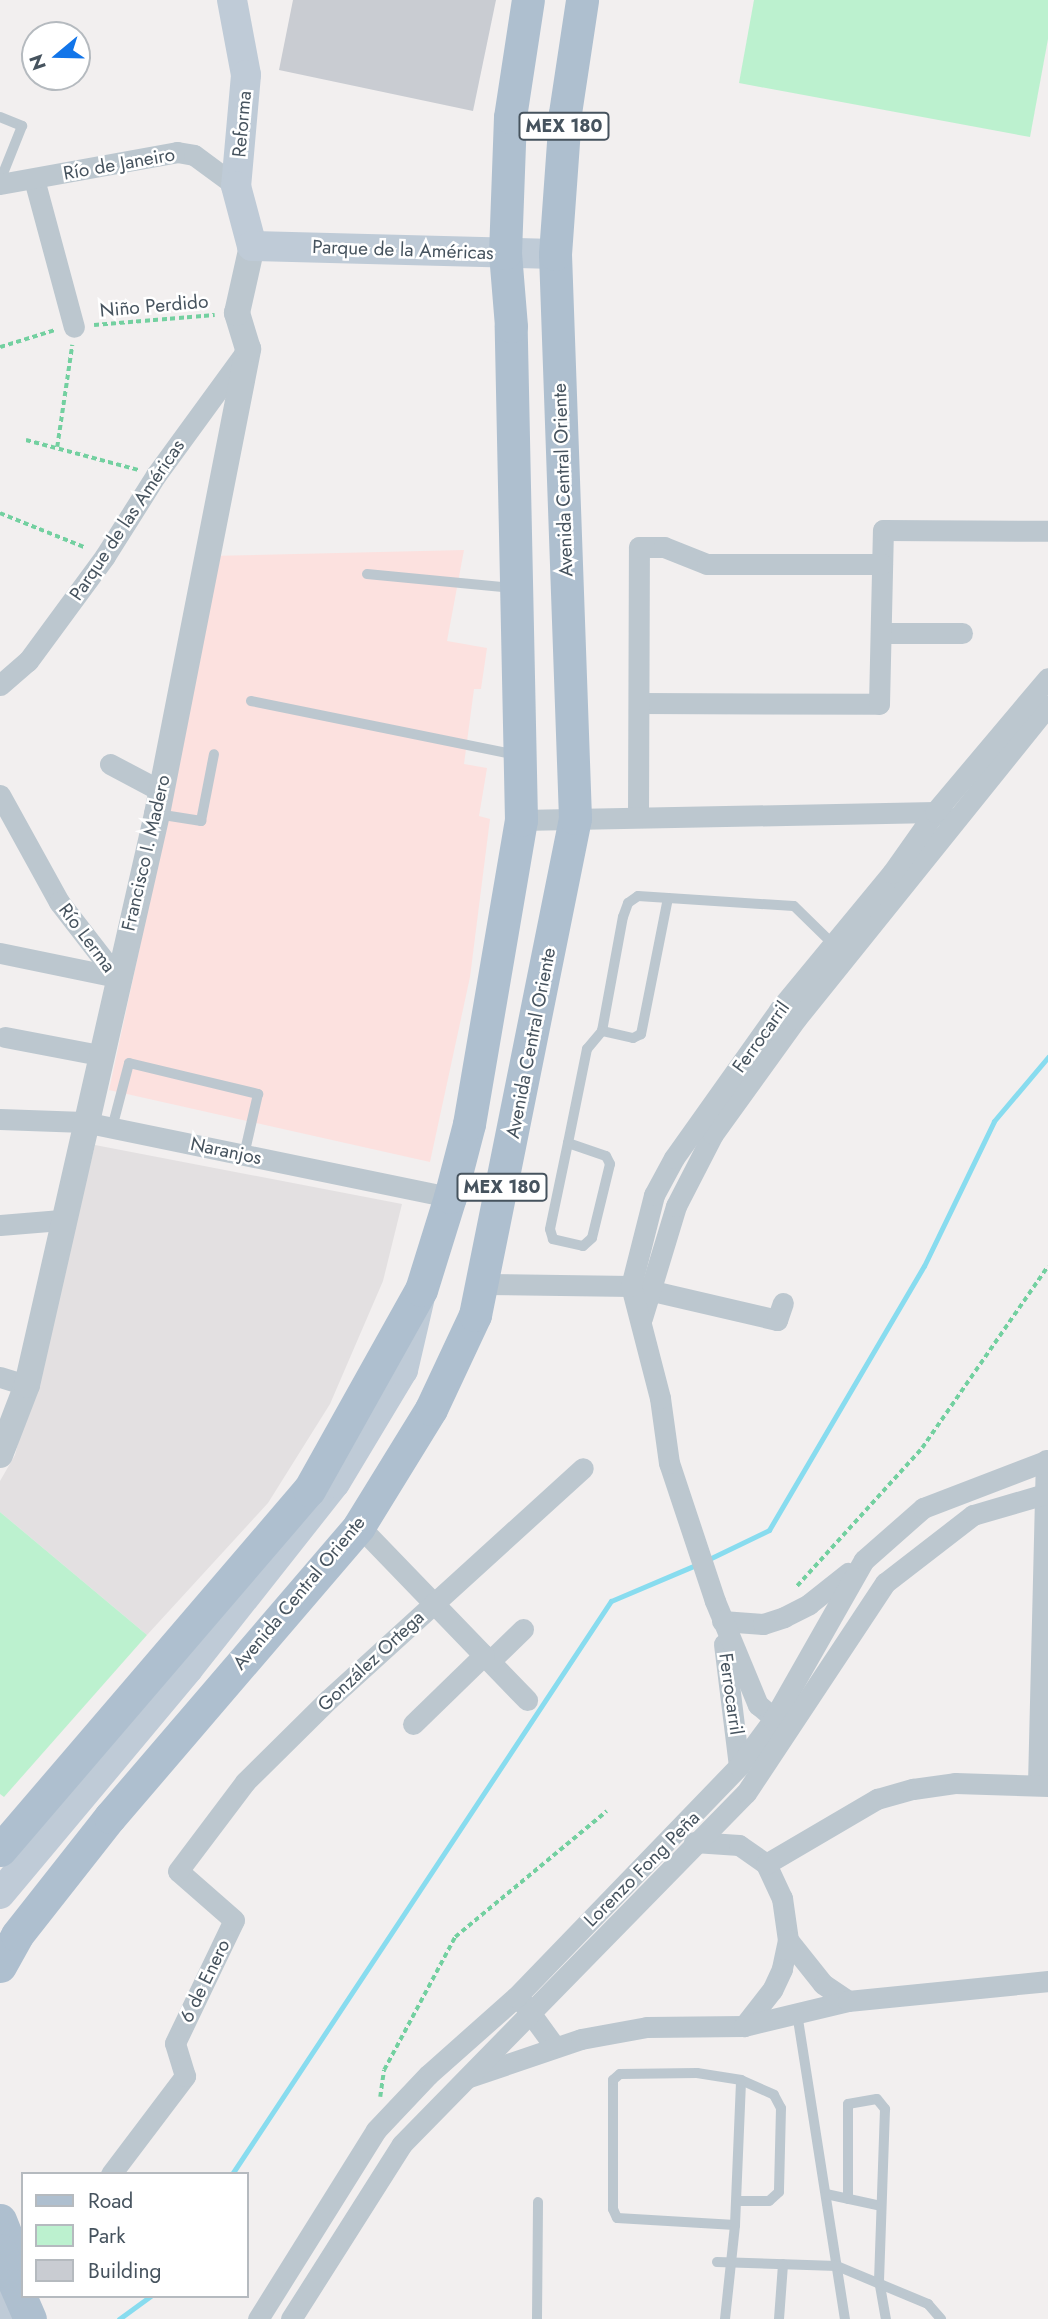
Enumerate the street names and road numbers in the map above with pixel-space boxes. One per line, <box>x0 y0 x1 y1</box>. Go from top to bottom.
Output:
street label: Reforma <box>228 90 256 158</box>
road number: MEX 180 <box>517 112 611 140</box>
street label: Río de Janeiro <box>61 143 177 185</box>
street label: Parque de la Américas <box>312 235 494 265</box>
street label: Niño Perdido <box>99 290 209 322</box>
street label: Avenida Central Oriente <box>548 383 578 577</box>
street label: Parque de las Américas <box>65 435 189 605</box>
street label: Francisco I. Madero <box>117 773 175 933</box>
street label: Río Lerma <box>54 899 120 977</box>
street label: Avenida Central Oriente <box>501 946 561 1140</box>
street label: Ferrocarril <box>728 997 794 1077</box>
street label: Naranjos <box>188 1132 264 1170</box>
road number: MEX 180 <box>455 1172 549 1202</box>
street label: Avenida Central Oriente <box>228 1511 370 1675</box>
street label: González Ortega <box>313 1606 429 1716</box>
street label: Ferrocarril <box>714 1652 748 1736</box>
street label: Lorenzo Fong Peña <box>579 1806 705 1932</box>
street label: 6 de Enero <box>175 1936 235 2026</box>

